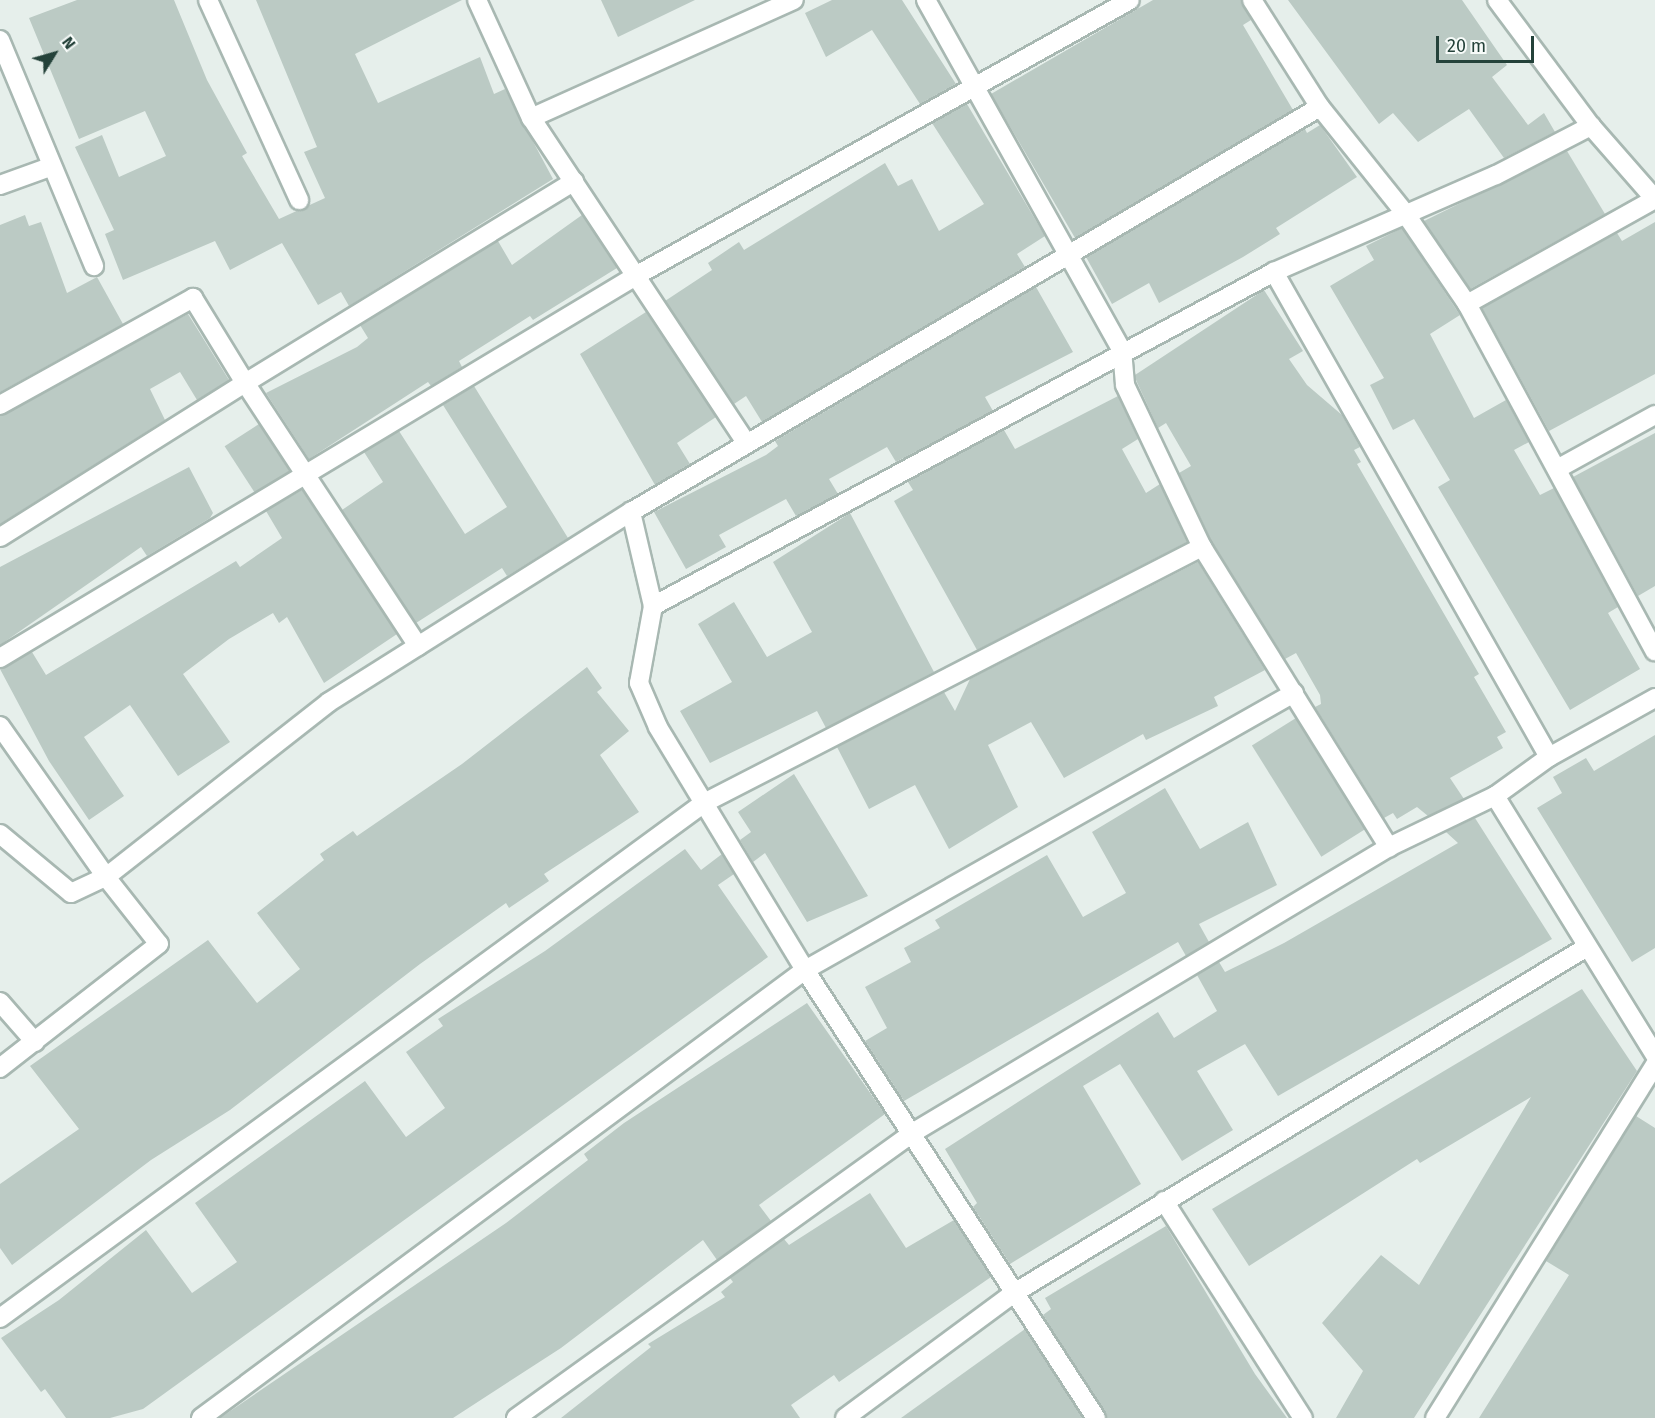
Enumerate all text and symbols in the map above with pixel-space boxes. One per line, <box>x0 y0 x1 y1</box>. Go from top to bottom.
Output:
north arrow <box>24 24 84 84</box>
scale bar <box>1439 24 1536 62</box>
text: N <box>58 33 80 53</box>
text: 20 m <box>1447 35 1486 57</box>

